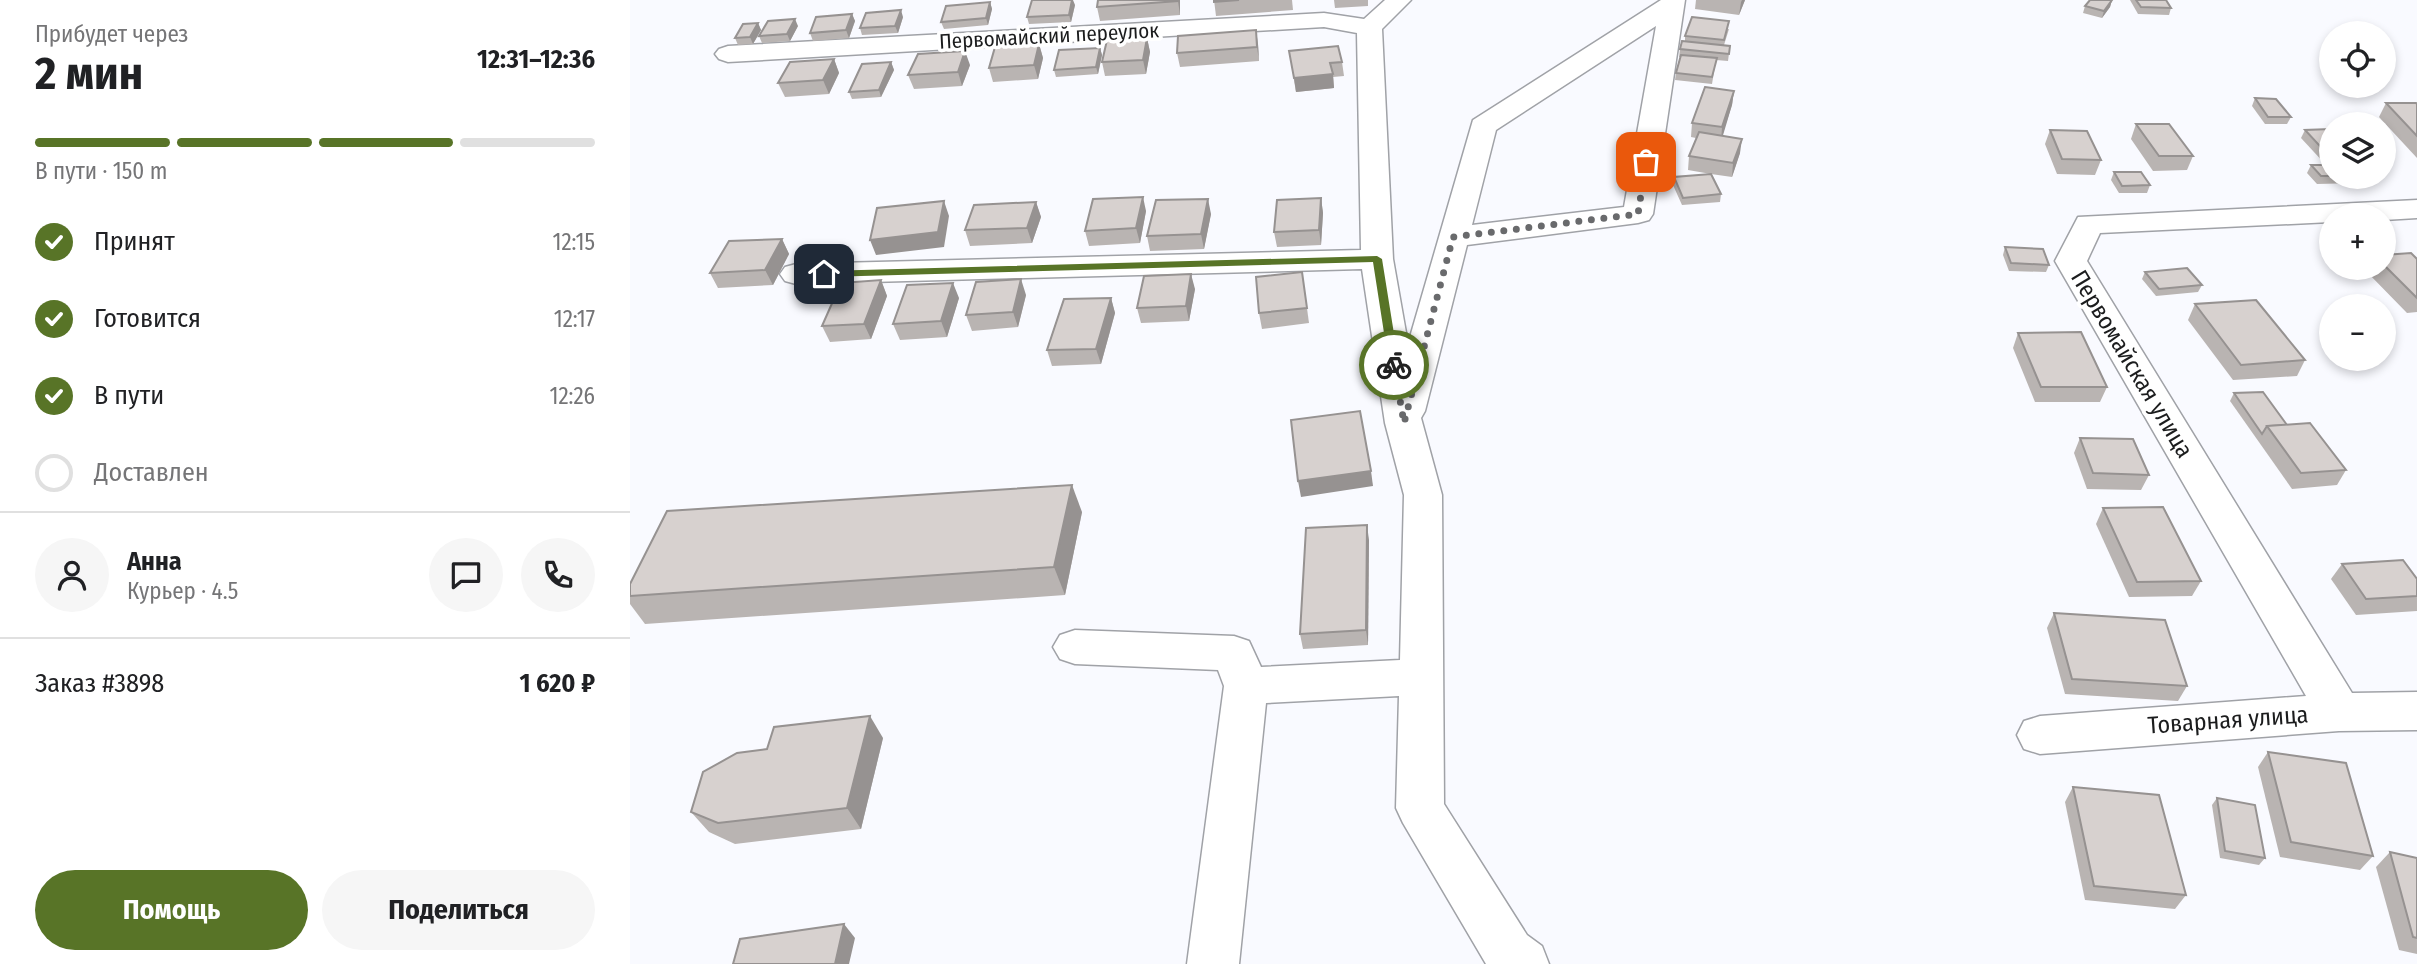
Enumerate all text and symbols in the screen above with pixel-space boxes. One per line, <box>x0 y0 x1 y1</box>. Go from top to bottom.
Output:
street label: Первомайский переулок <box>938 17 1160 55</box>
text: Прибудет через <box>35 20 188 48</box>
map controls <box>2319 21 2396 371</box>
button: locate <box>2319 21 2396 98</box>
text: 12:31–12:36 <box>477 44 595 75</box>
text: 2 мин <box>35 46 143 101</box>
button: layers <box>2319 112 2396 189</box>
pin <box>1616 132 1676 192</box>
icon: bag <box>1627 143 1665 181</box>
text: В пути · 150 m <box>35 157 167 185</box>
button: + <box>2319 203 2396 280</box>
icon: check <box>35 223 73 261</box>
text: Принят <box>94 226 175 257</box>
text: 12:15 <box>552 228 595 256</box>
pin <box>794 244 854 304</box>
icon: home <box>805 255 843 293</box>
street label: Первомайская улица <box>2065 265 2199 463</box>
button: − <box>2319 294 2396 371</box>
icon: check <box>35 300 73 338</box>
text: Готовится <box>94 303 201 334</box>
text: 12:17 <box>554 305 595 333</box>
courier <box>1359 330 1429 400</box>
icon: bike <box>1375 346 1413 384</box>
icon: check <box>35 377 73 415</box>
text: В пути <box>94 380 164 411</box>
text: 12:26 <box>549 382 595 410</box>
text: Доставлен <box>94 457 209 488</box>
button: person <box>35 538 109 612</box>
button: chat <box>429 538 503 612</box>
button: phone <box>521 538 595 612</box>
text: Анна <box>127 546 182 577</box>
text: Курьер · 4.5 <box>127 577 238 605</box>
text: Заказ #3898 <box>35 668 164 699</box>
text: 1 620 ₽ <box>520 668 595 699</box>
street label: Товарная улица <box>2147 700 2309 740</box>
button: Помощь <box>35 870 308 950</box>
button: Поделиться <box>322 870 595 950</box>

